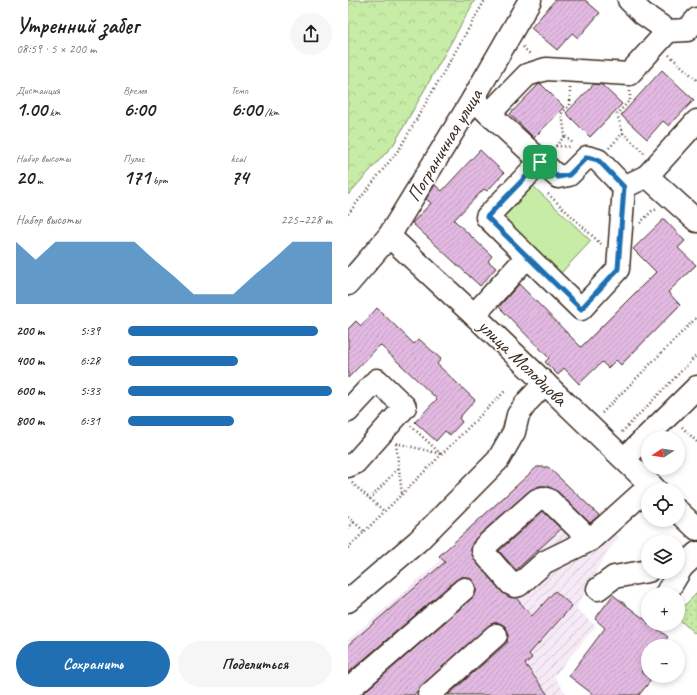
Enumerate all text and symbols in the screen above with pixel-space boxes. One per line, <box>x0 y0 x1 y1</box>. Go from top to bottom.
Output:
text: Утренний забег <box>16 12 139 40</box>
button: share <box>290 13 332 55</box>
text: 08:59 · 5 × 200 m <box>16 41 97 57</box>
text: Дистанция <box>16 83 60 97</box>
text: Время <box>123 83 147 97</box>
text: Темп <box>231 83 248 97</box>
street label: Пограничная улица <box>401 83 489 206</box>
text: 1.00 <box>16 97 47 122</box>
text: 6:00 <box>123 97 155 122</box>
text: 6:00 <box>231 97 262 122</box>
text: km <box>47 105 60 119</box>
text: /km <box>262 105 279 119</box>
pin <box>523 145 557 179</box>
text: Набор высоты <box>16 151 71 165</box>
text: Пульс <box>123 151 145 165</box>
text: kcal <box>231 151 245 165</box>
icon: arrive <box>529 151 551 173</box>
text: 20 <box>16 165 34 190</box>
text: 171 <box>123 165 150 190</box>
text: 74 <box>231 165 249 190</box>
text: m <box>34 173 43 187</box>
text: bpm <box>150 173 168 187</box>
text: Набор высоты <box>16 212 81 228</box>
text: 225–228 m <box>281 212 332 228</box>
street label: улица Молодцова <box>472 313 573 412</box>
text: 200 m <box>16 323 44 339</box>
text: 5:39 <box>80 323 100 339</box>
text: 400 m <box>16 353 44 369</box>
text: 6:28 <box>80 353 100 369</box>
text: 600 m <box>16 383 44 399</box>
text: 5:33 <box>80 383 100 399</box>
text: 800 m <box>16 413 44 429</box>
text: 6:31 <box>80 413 100 429</box>
north arrow <box>641 431 685 475</box>
map controls <box>641 431 685 683</box>
button: locate <box>641 483 685 527</box>
button: layers <box>641 535 685 579</box>
button: + <box>641 587 685 631</box>
button: − <box>641 639 685 683</box>
button: Сохранить <box>16 641 170 687</box>
button: Поделиться <box>178 641 332 687</box>

